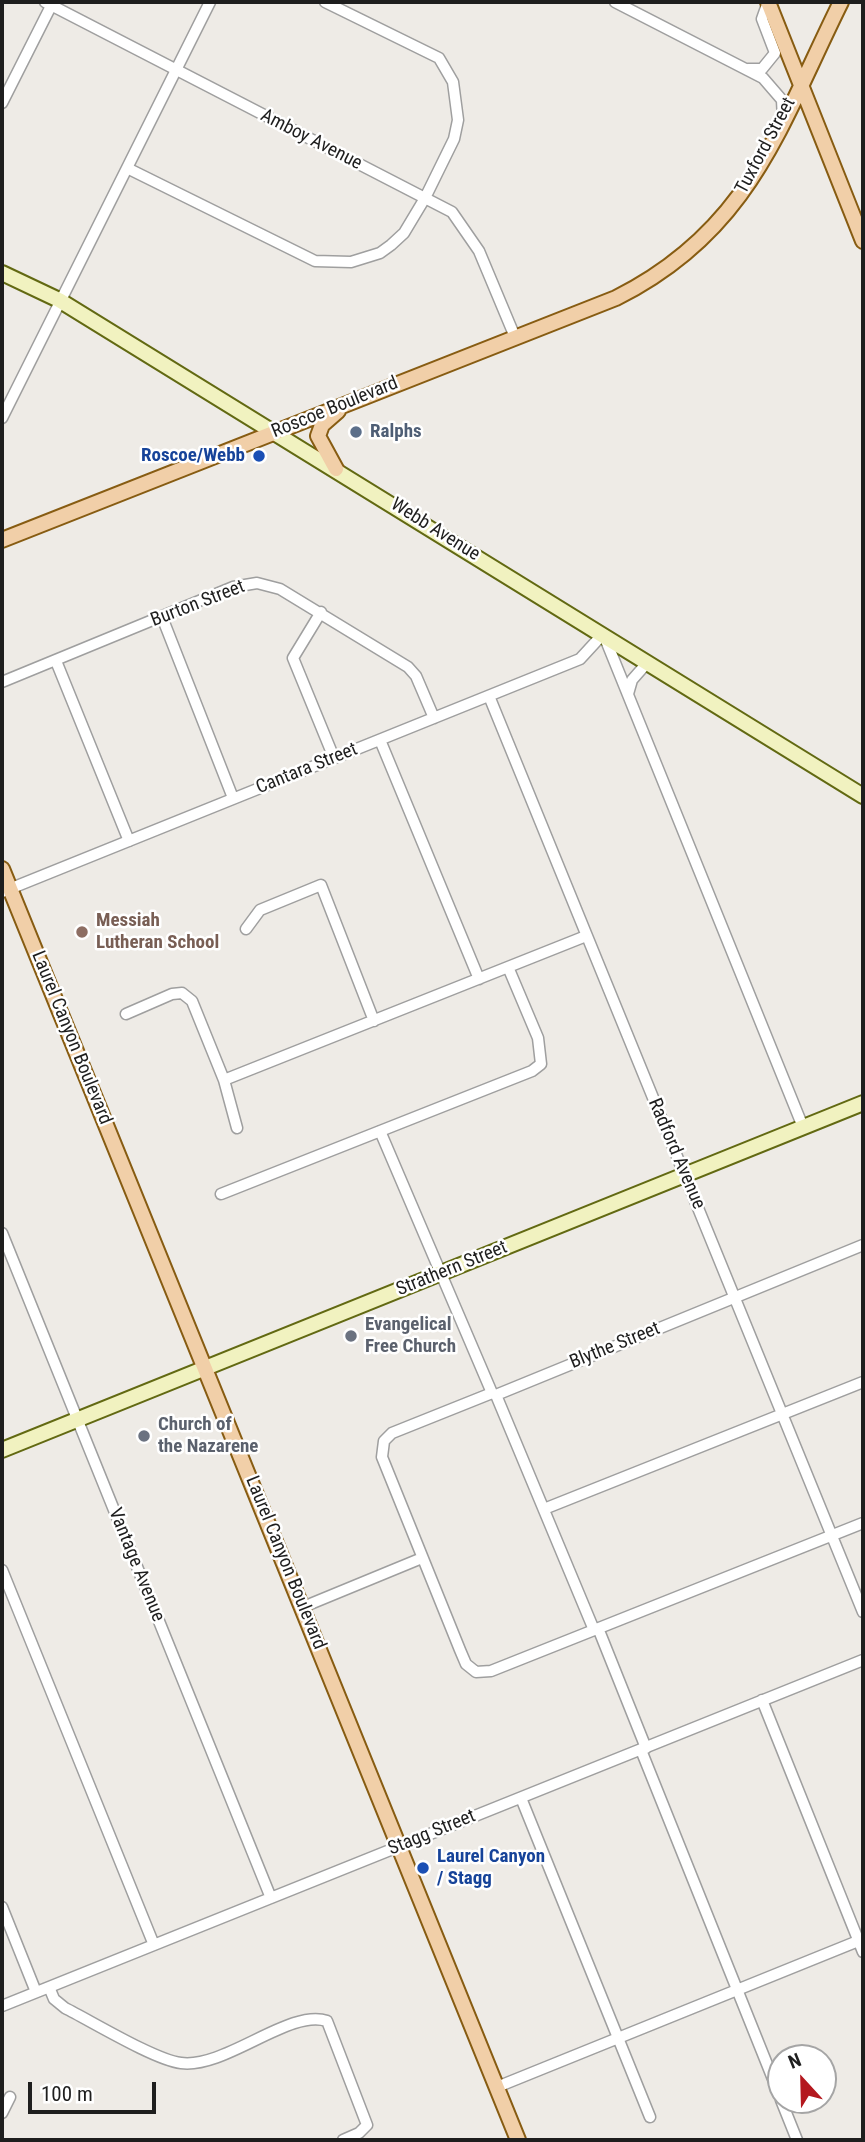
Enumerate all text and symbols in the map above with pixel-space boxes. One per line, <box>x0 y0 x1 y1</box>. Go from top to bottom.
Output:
street label: Tuxford Street <box>731 94 801 198</box>
street label: Amboy Avenue <box>256 105 366 175</box>
street label: Roscoe Boulevard <box>268 372 402 444</box>
place label: Ralphs <box>370 421 422 443</box>
marker: Ralphs <box>348 424 364 440</box>
place label: Roscoe/Webb <box>141 445 245 467</box>
marker: Roscoe/Webb <box>251 448 267 464</box>
street label: Webb Avenue <box>386 494 484 566</box>
street label: Burton Street <box>148 576 248 632</box>
street label: Cantara Street <box>253 738 361 800</box>
place label: Messiah Lutheran School <box>96 910 219 954</box>
marker: Messiah Lutheran School <box>74 924 90 940</box>
street label: Laurel Canyon Boulevard <box>26 948 116 1128</box>
street label: Radford Avenue <box>642 1095 710 1213</box>
street label: Strathern Street <box>393 1236 511 1302</box>
place label: Evangelical Free Church <box>365 1314 456 1358</box>
street label: Blythe Street <box>567 1318 663 1374</box>
marker: Evangelical Free Church <box>343 1328 359 1344</box>
place label: Church of the Nazarene <box>158 1414 258 1458</box>
marker: Church of the Nazarene <box>136 1428 152 1444</box>
street label: Laurel Canyon Boulevard <box>240 1473 330 1653</box>
street label: Vantage Avenue <box>103 1505 169 1625</box>
street label: Stagg Street <box>385 1805 479 1861</box>
place label: Laurel Canyon / Stagg <box>437 1846 545 1890</box>
marker: Laurel Canyon / Stagg <box>415 1860 431 1876</box>
north arrow <box>767 2044 837 2114</box>
text: N <box>785 2048 804 2074</box>
scale bar <box>32 2068 159 2112</box>
text: 100 m <box>41 2082 93 2106</box>

